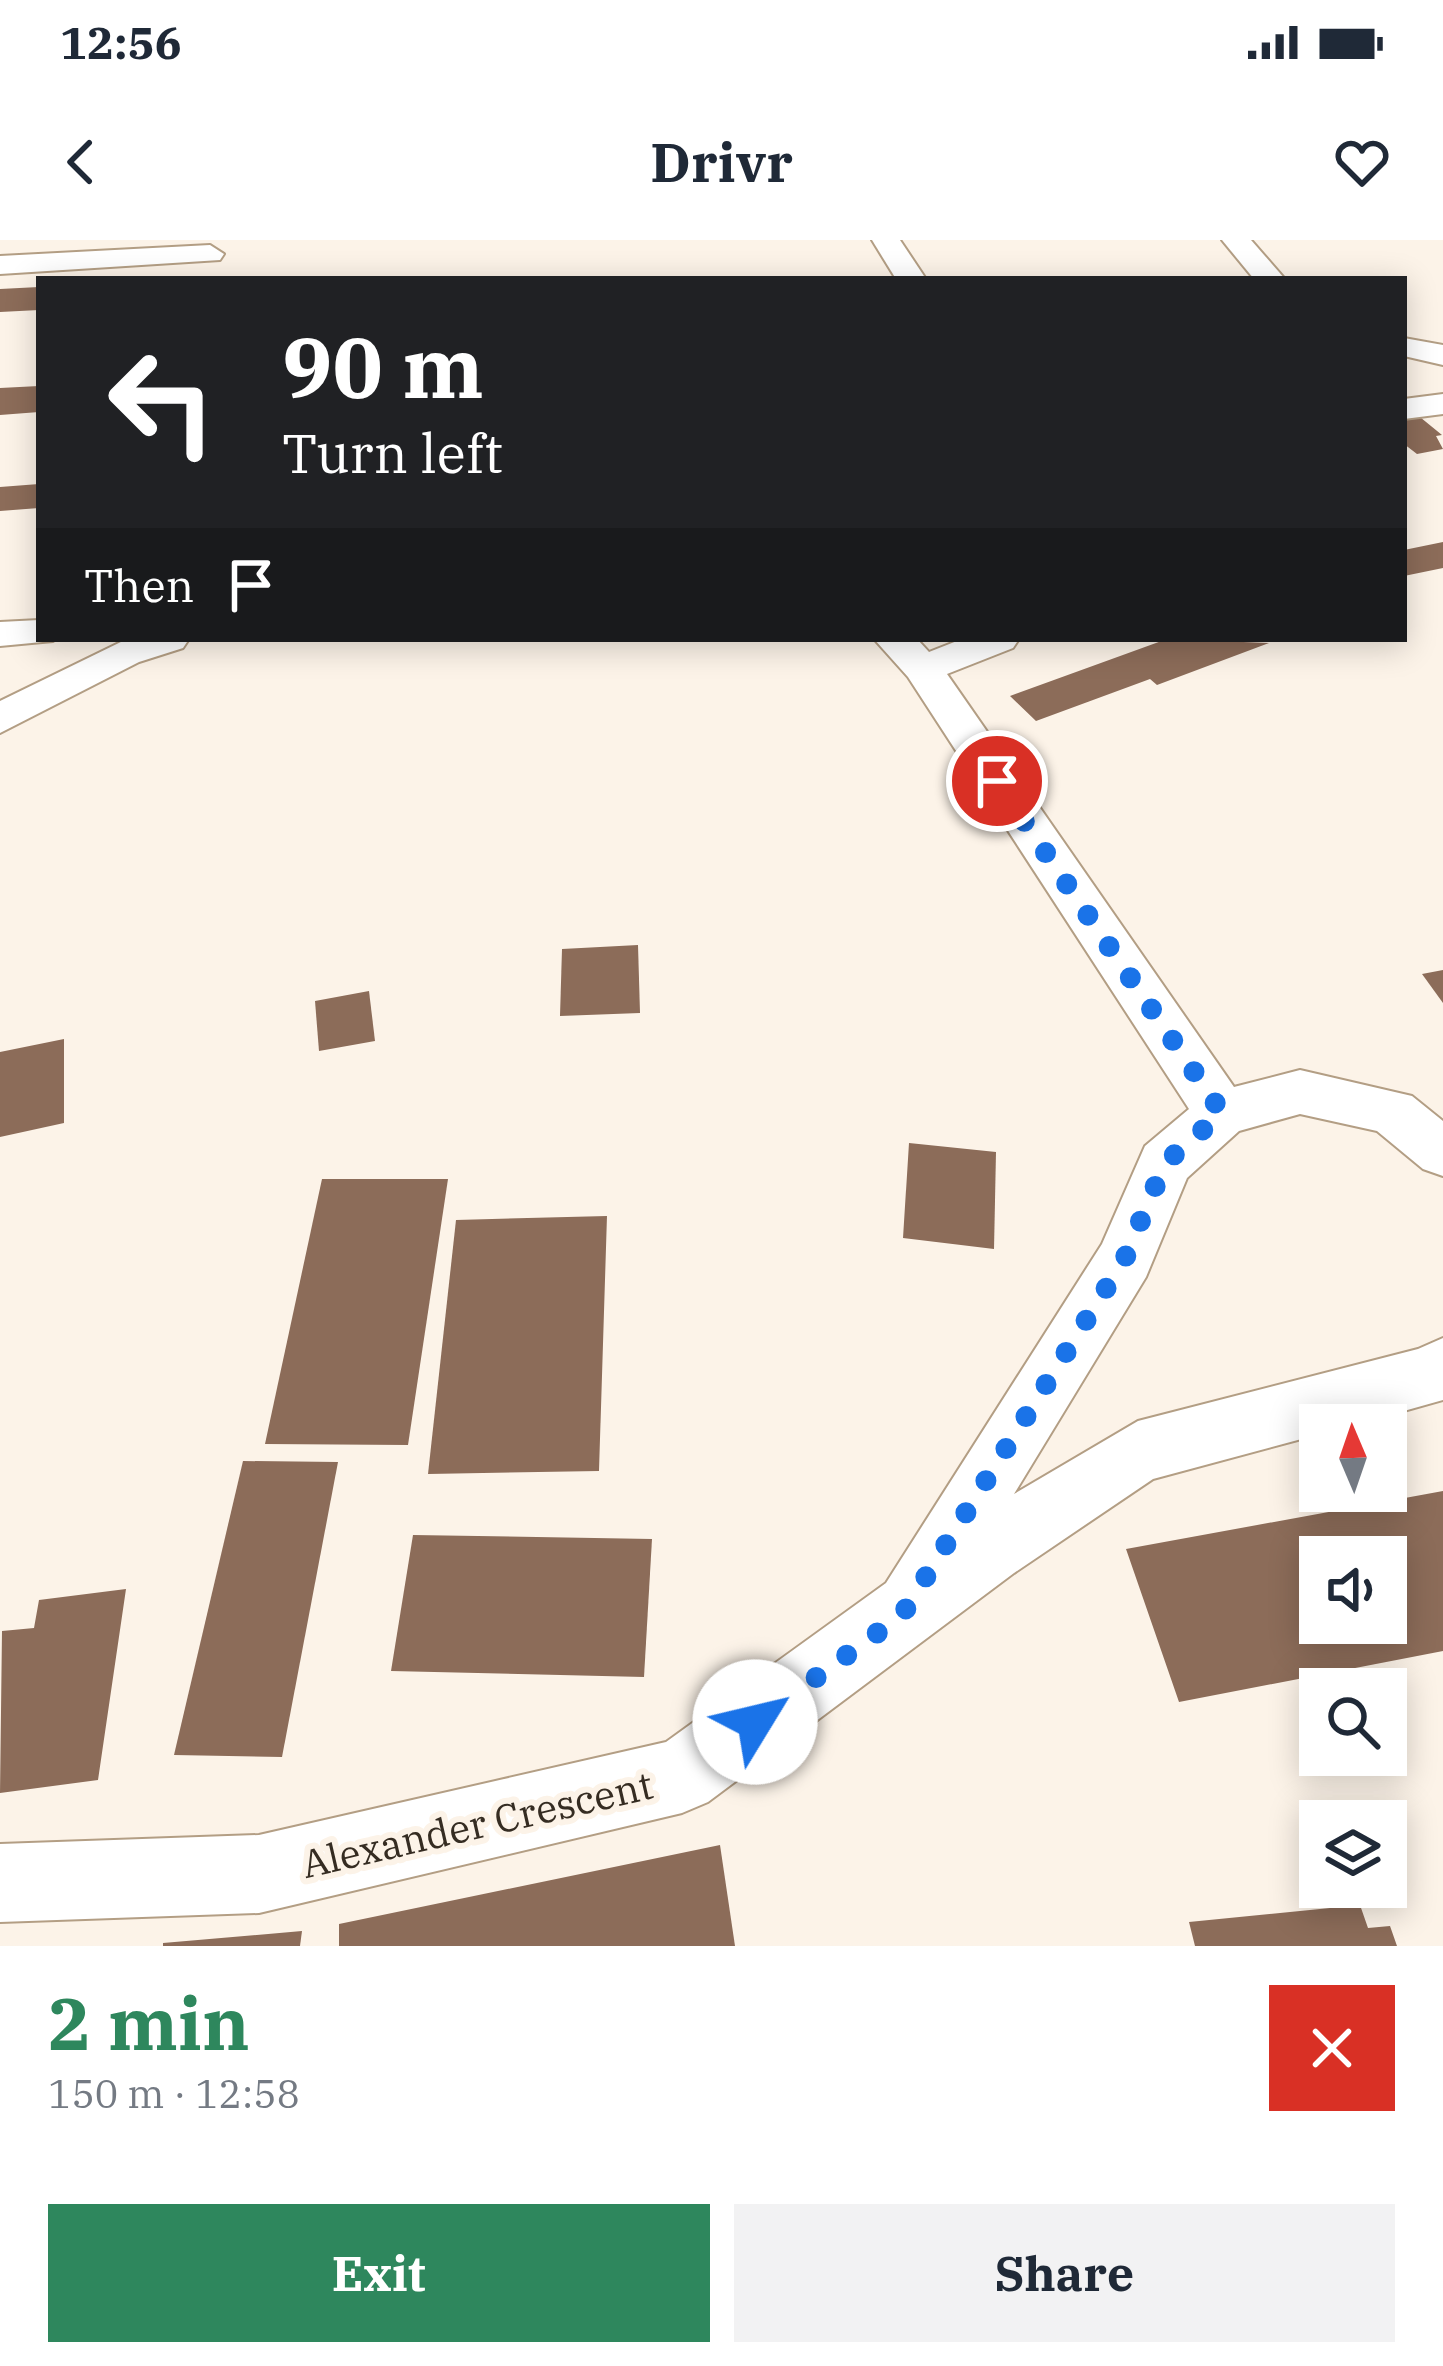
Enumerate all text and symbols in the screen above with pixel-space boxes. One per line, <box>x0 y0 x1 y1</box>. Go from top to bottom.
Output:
text: 12:56 <box>60 13 182 71</box>
text: Drivr <box>650 127 793 197</box>
icon: back <box>48 129 114 195</box>
icon: heart <box>1329 129 1395 195</box>
text: 90 m <box>282 312 484 421</box>
icon: left <box>84 324 240 480</box>
text: Turn left <box>282 418 503 488</box>
icon: arrive <box>218 552 284 618</box>
text: Then <box>84 556 194 614</box>
pin <box>946 730 1048 832</box>
icon: arrive <box>964 748 1030 814</box>
north arrow <box>1299 1404 1407 1512</box>
map controls <box>1299 1404 1407 1908</box>
button: sound <box>1299 1536 1407 1644</box>
position arrow <box>692 1659 818 1785</box>
button: search <box>1299 1668 1407 1776</box>
street label: Alexander Crescent <box>296 1759 658 1889</box>
button: layers <box>1299 1800 1407 1908</box>
text: 2 min <box>48 1976 250 2070</box>
button: close <box>1269 1985 1395 2111</box>
text: 150 m · 12:58 <box>48 2068 300 2119</box>
button: Exit <box>48 2204 710 2342</box>
button: Share <box>734 2204 1395 2342</box>

